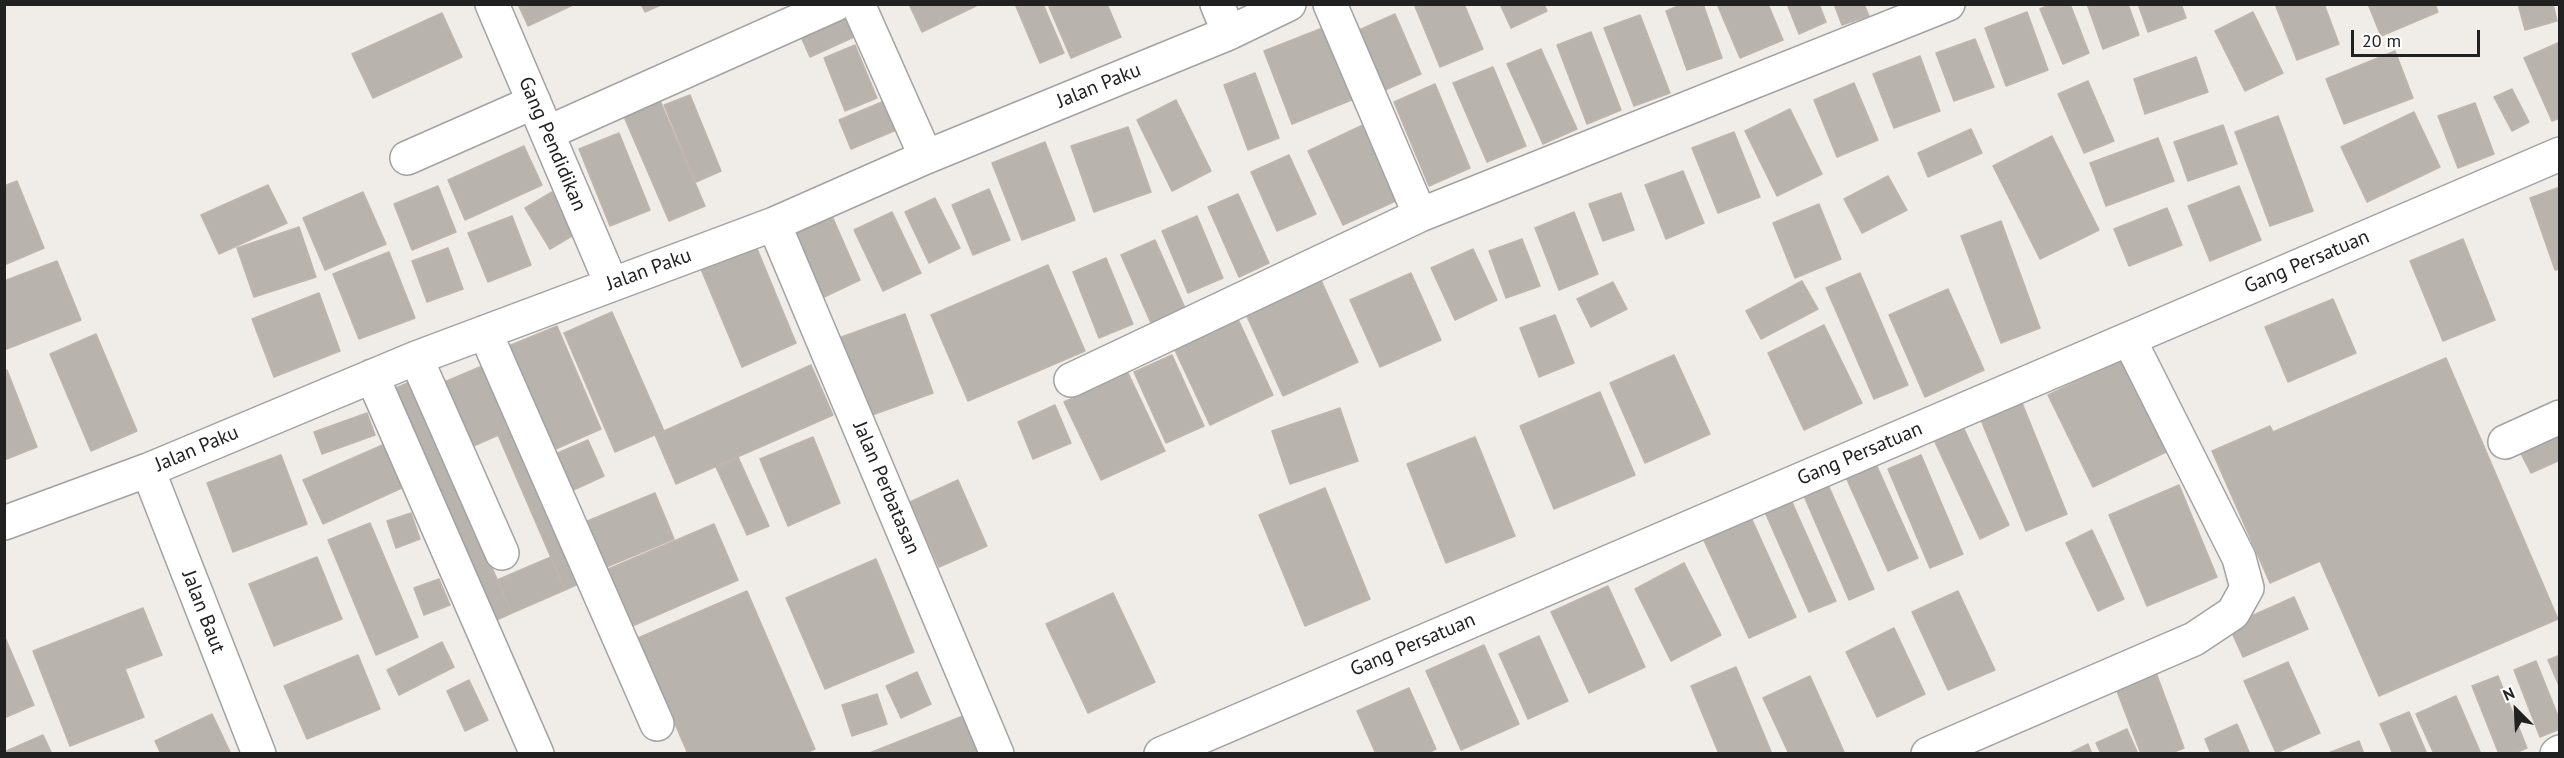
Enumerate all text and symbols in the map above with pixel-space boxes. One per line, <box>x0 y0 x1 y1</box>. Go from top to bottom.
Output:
scale bar <box>2354 18 2483 56</box>
text: 20 m <box>2362 29 2401 52</box>
street label: Jalan Paku <box>1053 58 1145 114</box>
street label: Gang Pendidikan <box>513 73 591 215</box>
street label: Gang Persatuan <box>2241 225 2373 299</box>
street label: Jalan Paku <box>603 244 695 296</box>
street label: Gang Persatuan <box>1794 417 1926 491</box>
street label: Jalan Perbatasan <box>847 418 925 558</box>
street label: Jalan Paku <box>152 421 242 477</box>
street label: Jalan Baut <box>176 567 230 657</box>
street label: Gang Persatuan <box>1347 608 1479 682</box>
north arrow <box>2486 680 2546 740</box>
text: N <box>2500 682 2518 705</box>

